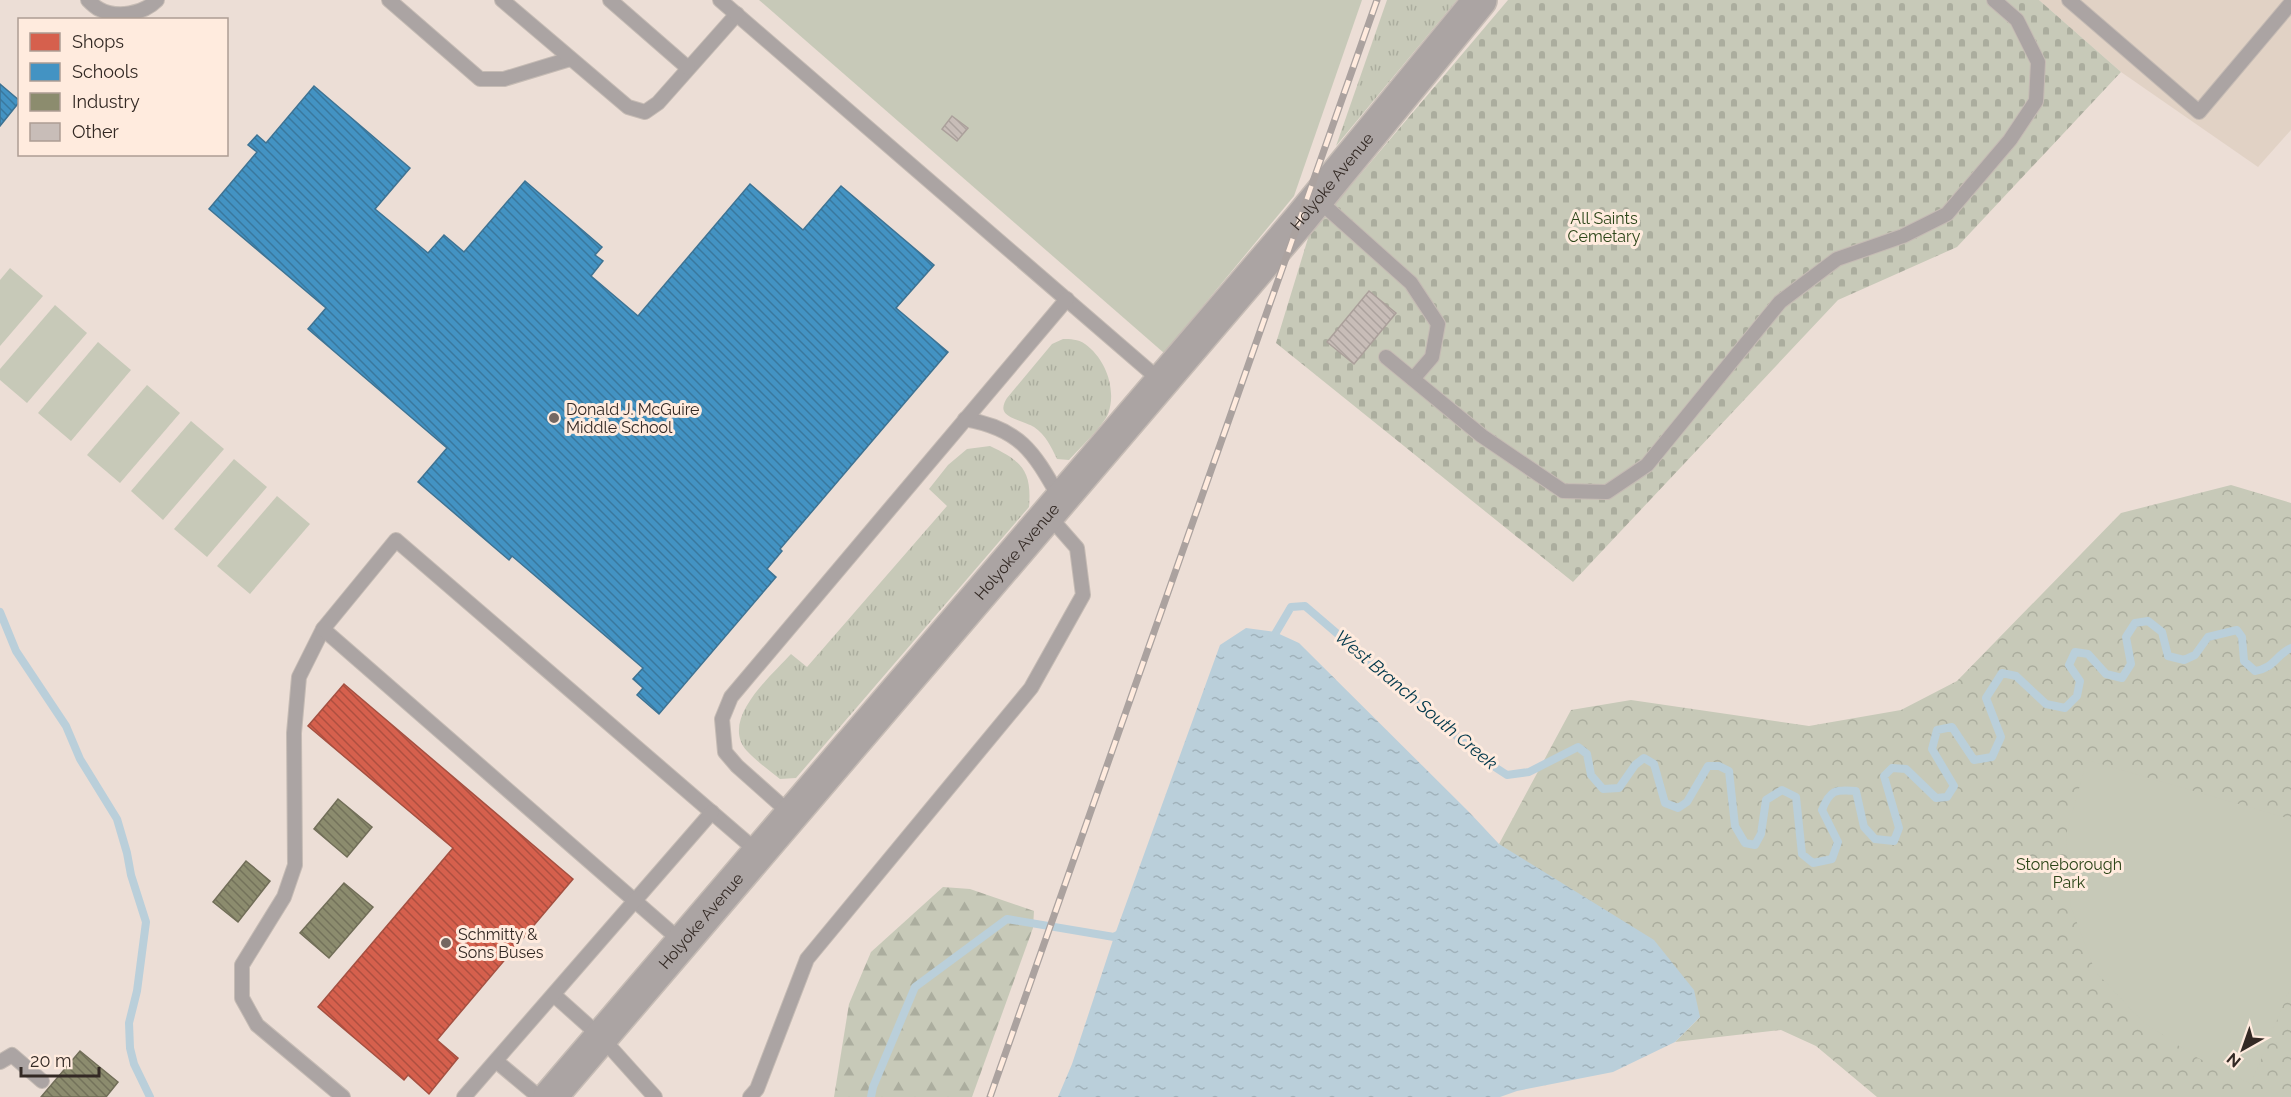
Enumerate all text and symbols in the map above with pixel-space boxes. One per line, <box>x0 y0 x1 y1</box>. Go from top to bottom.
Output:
legend <box>18 18 228 156</box>
text: Shops <box>72 31 124 52</box>
text: Schools <box>72 61 139 82</box>
text: Industry <box>72 91 140 112</box>
text: Other <box>72 121 120 142</box>
street label: Holyoke Avenue <box>1286 129 1378 234</box>
park label: All Saints Cemetary <box>1568 209 1641 246</box>
place label: Donald J. McGuire Middle School <box>566 400 699 437</box>
marker: Donald J. McGuire Middle School <box>547 411 561 425</box>
street label: Holyoke Avenue <box>971 500 1063 604</box>
water label: West Branch South Creek <box>1331 626 1502 774</box>
park label: Stoneborough Park <box>2016 855 2122 892</box>
street label: Holyoke Avenue <box>655 869 748 973</box>
place label: Schmitty & Sons Buses <box>458 925 544 962</box>
marker: Schmitty & Sons Buses <box>439 936 453 950</box>
north arrow <box>2213 1019 2273 1079</box>
scale bar <box>21 1040 99 1078</box>
text: N <box>2223 1049 2244 1071</box>
text: 20 m <box>30 1050 72 1071</box>

